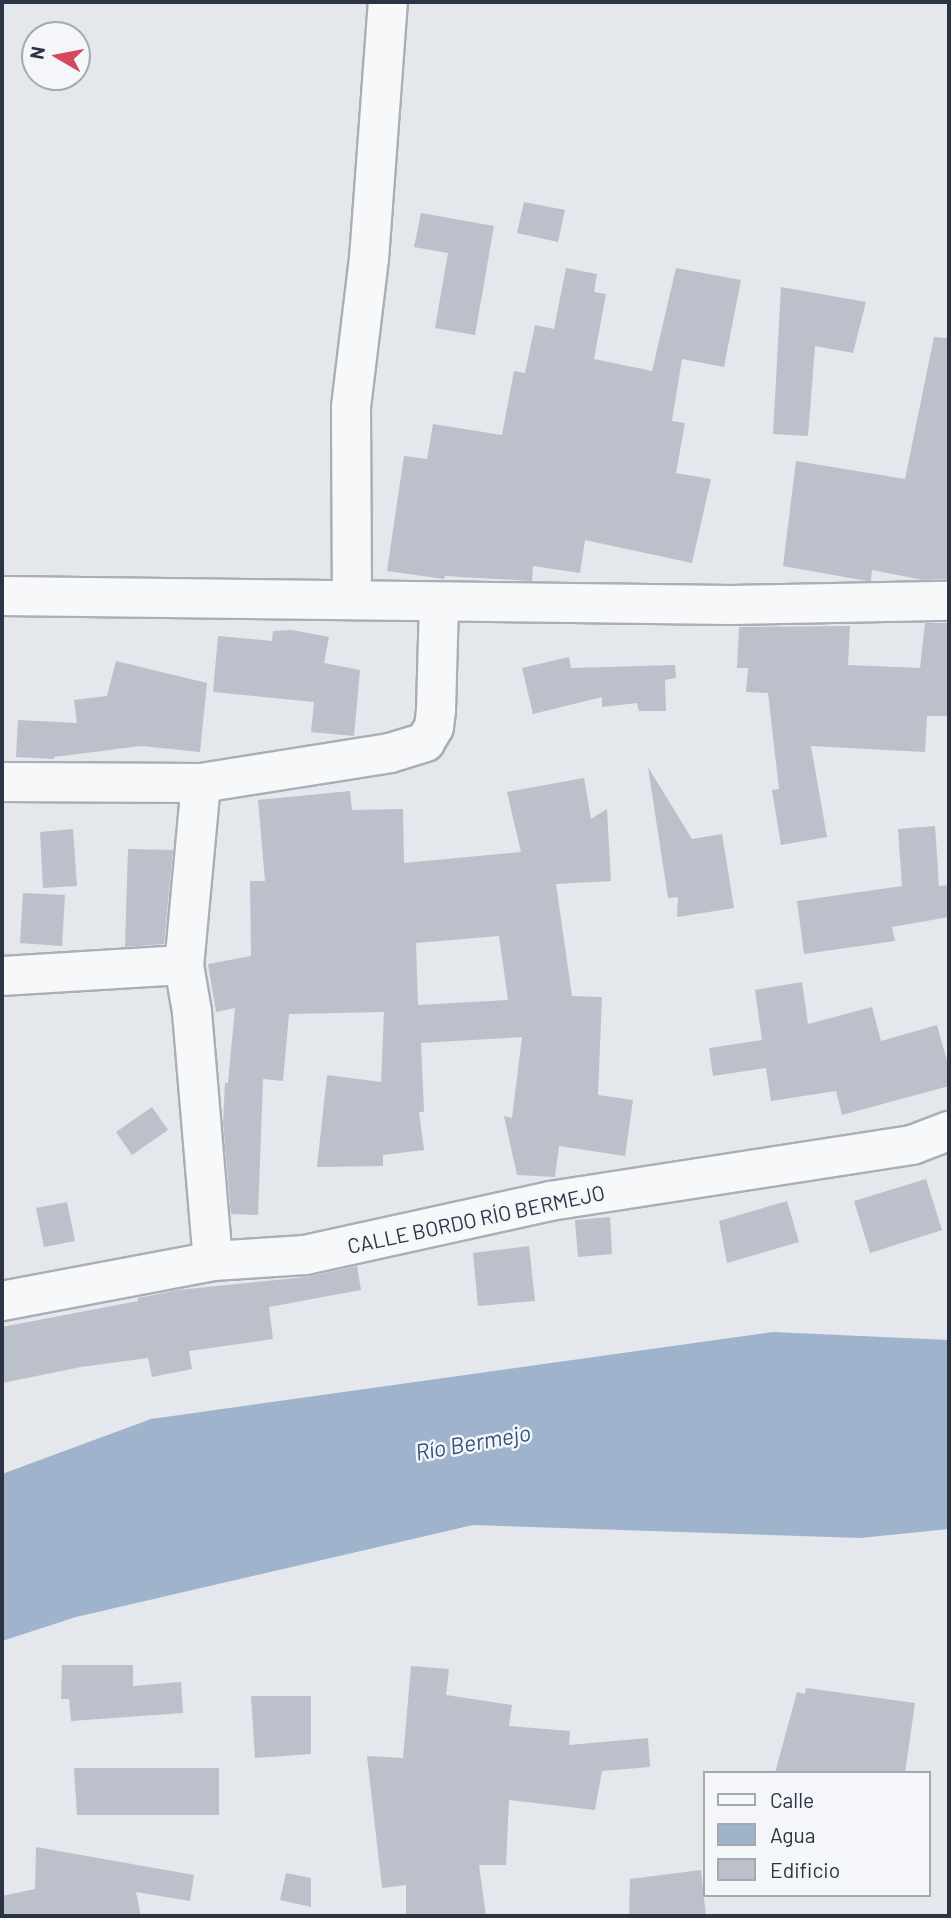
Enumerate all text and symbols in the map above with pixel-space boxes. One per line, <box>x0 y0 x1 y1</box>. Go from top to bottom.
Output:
north arrow <box>21 21 91 91</box>
text: N <box>24 44 49 61</box>
street label: CALLE BORDO RÍO BERMEJO <box>345 1179 607 1259</box>
water label: Río Bermejo <box>413 1418 533 1466</box>
legend <box>702 1771 930 1897</box>
text: Calle <box>770 1787 814 1812</box>
text: Agua <box>770 1822 816 1847</box>
text: Edificio <box>770 1857 840 1882</box>

